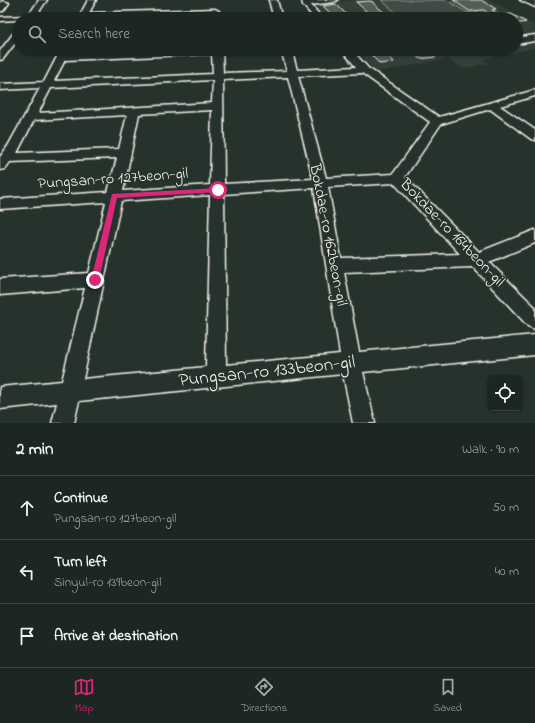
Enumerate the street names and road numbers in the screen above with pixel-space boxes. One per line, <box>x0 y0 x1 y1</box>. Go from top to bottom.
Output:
street label: Bokdae-ro 162beon-gil <box>302 161 354 308</box>
street label: Pungsan-ro 127beon-gil <box>37 162 189 196</box>
street label: Bokdae-ro 164beon-gil <box>393 173 511 293</box>
street label: Pungsan-ro 133beon-gil <box>177 349 357 397</box>

